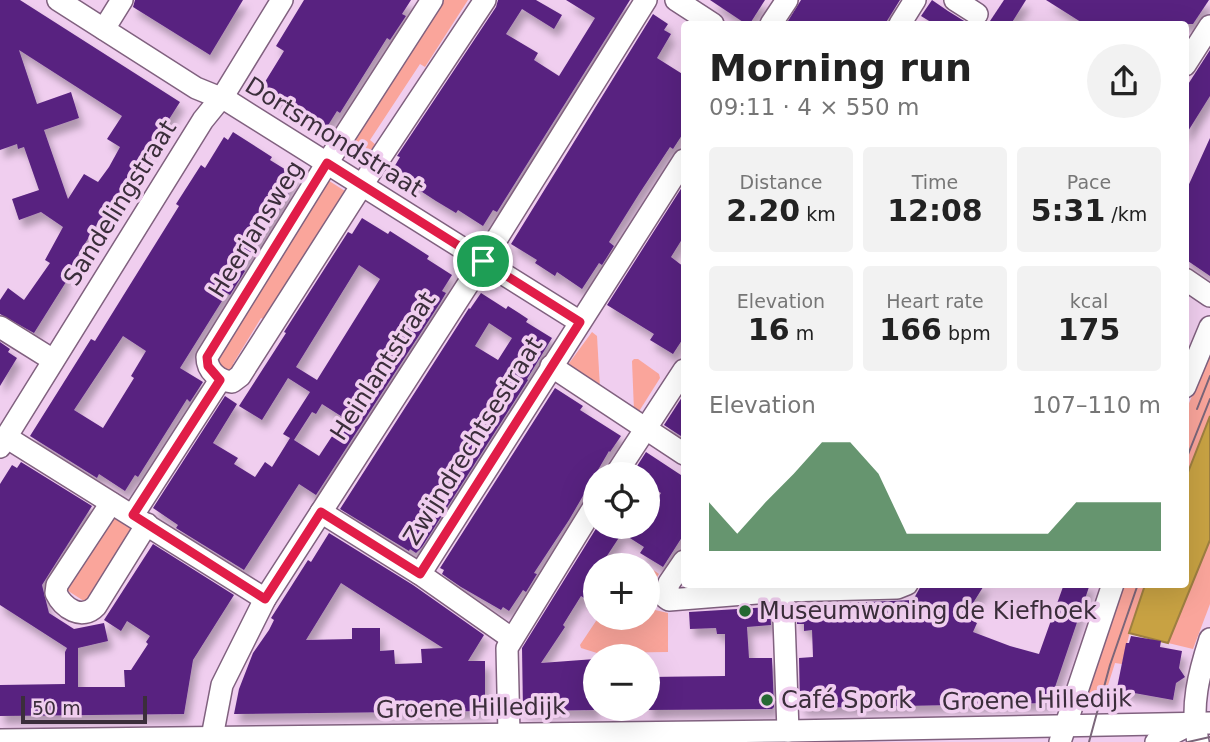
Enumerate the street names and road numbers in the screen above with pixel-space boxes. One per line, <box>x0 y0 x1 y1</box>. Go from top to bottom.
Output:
street label: Dortsmondstraat <box>240 71 428 203</box>
street label: Sandelingstraat <box>58 115 182 291</box>
street label: Heerjansweg <box>203 155 309 303</box>
street label: Heinlantstraat <box>325 287 441 445</box>
street label: Zwijndrechtsestraat <box>398 332 548 550</box>
street label: Groene Hilledijk <box>942 684 1132 716</box>
street label: Groene Hilledijk <box>376 692 566 724</box>

